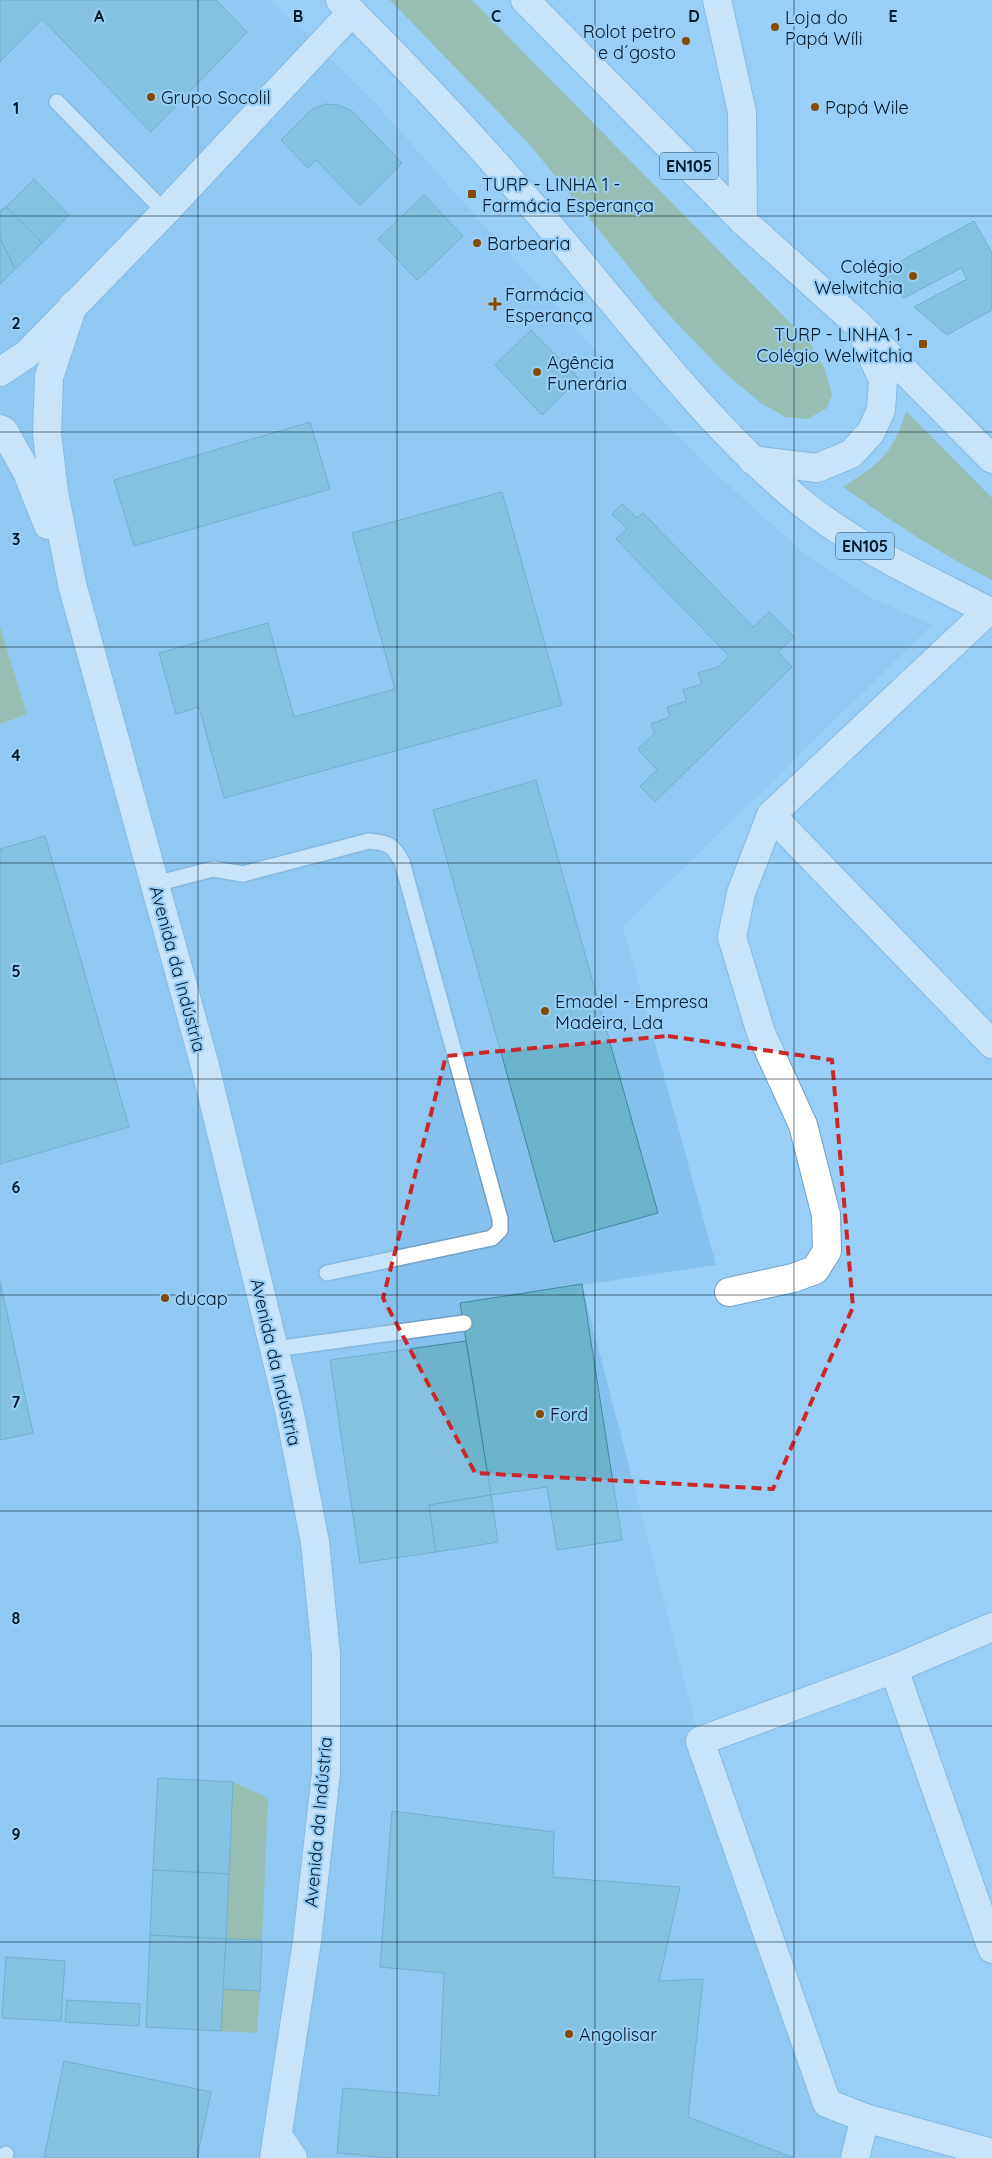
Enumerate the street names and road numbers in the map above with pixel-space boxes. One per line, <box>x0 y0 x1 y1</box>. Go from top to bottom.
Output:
road number: EN105 <box>660 153 718 180</box>
road number: EN105 <box>836 532 894 560</box>
street label: Avenida da Indústria <box>145 883 211 1055</box>
street label: Avenida da Indústria <box>246 1276 306 1448</box>
street label: Avenida da Indústria <box>299 1736 337 1908</box>

